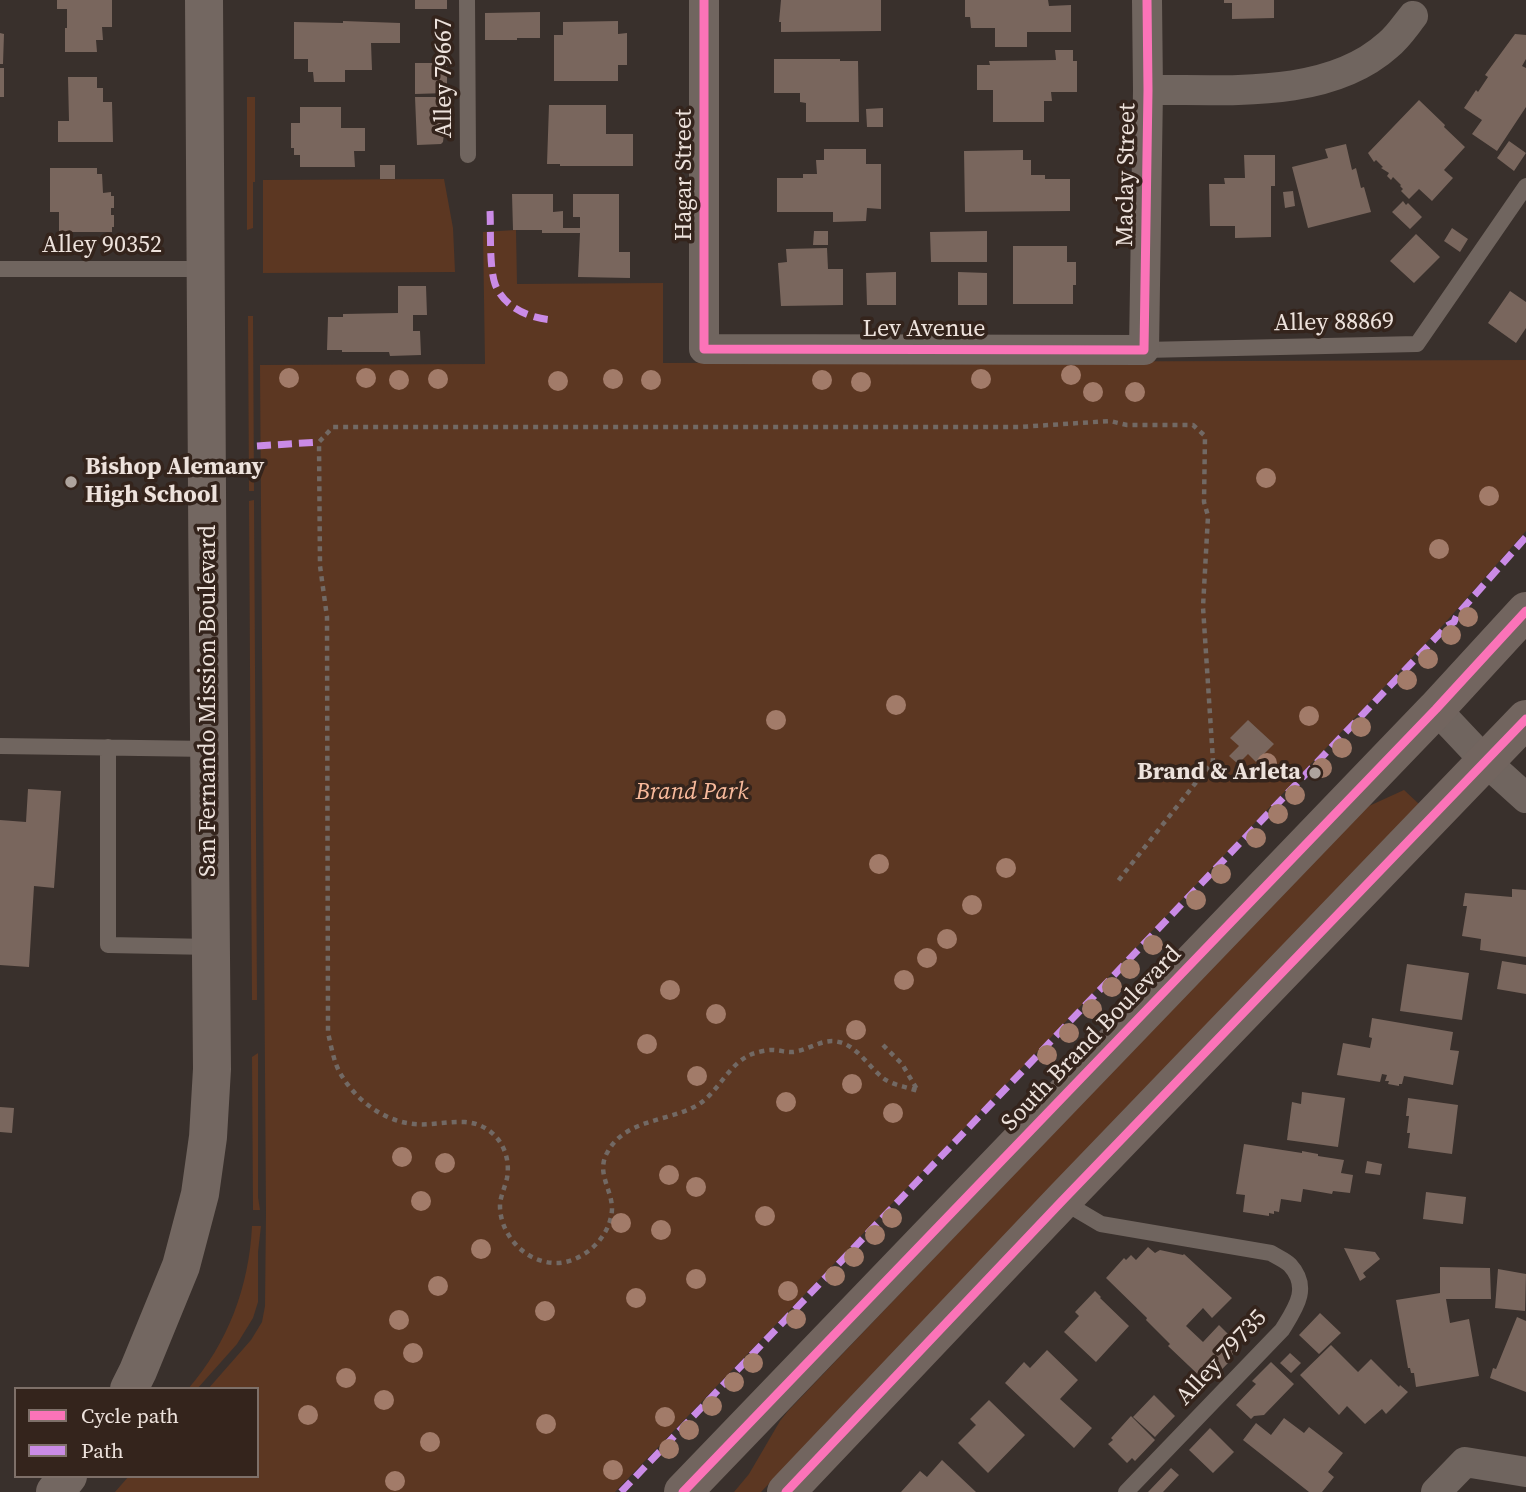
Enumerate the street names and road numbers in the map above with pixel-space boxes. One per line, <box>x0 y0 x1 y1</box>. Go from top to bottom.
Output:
street label: Alley 79667 <box>431 18 459 138</box>
street label: Maclay Street <box>1111 103 1143 247</box>
street label: Hagar Street <box>671 109 699 241</box>
street label: Alley 90352 <box>42 232 162 260</box>
street label: Alley 88869 <box>1274 308 1394 338</box>
street label: Lev Avenue <box>863 316 985 344</box>
street label: San Fernando Mission Boulevard <box>195 525 223 877</box>
street label: South Brand Boulevard <box>996 940 1188 1138</box>
street label: Alley 79735 <box>1171 1304 1273 1412</box>

